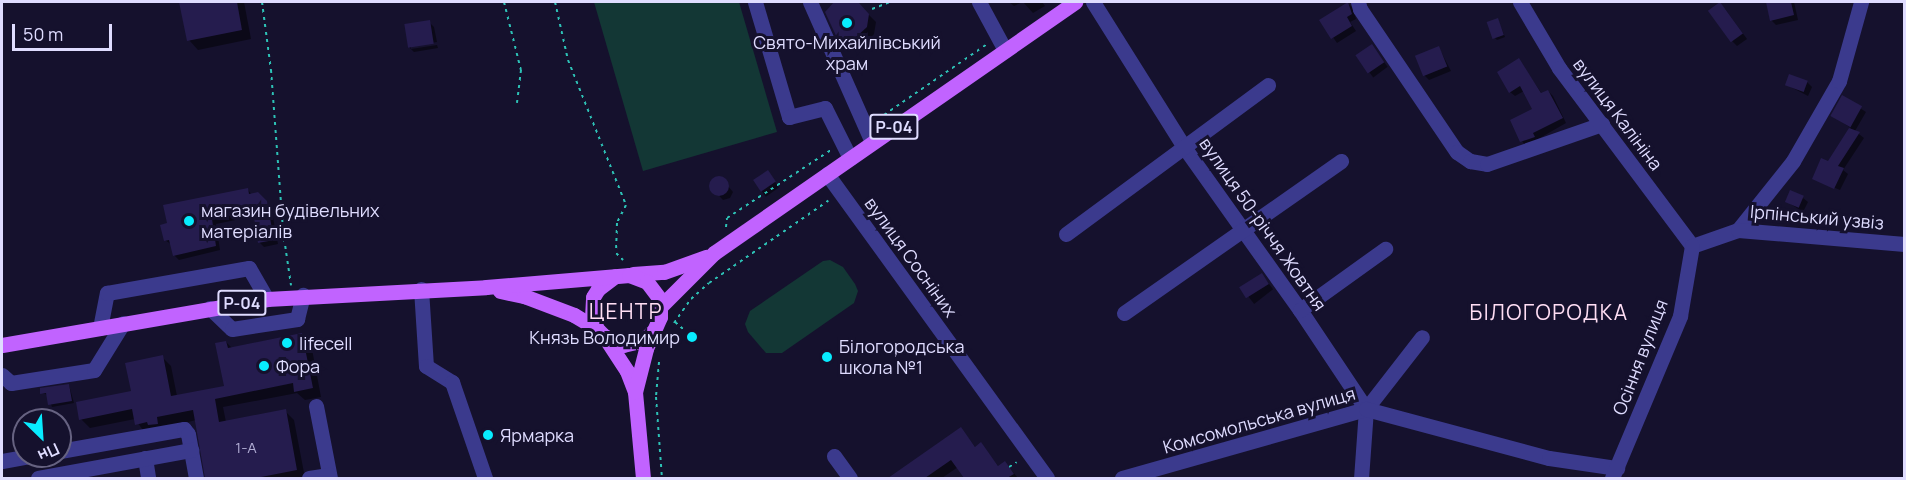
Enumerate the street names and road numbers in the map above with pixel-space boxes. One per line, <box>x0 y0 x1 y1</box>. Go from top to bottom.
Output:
street label: вулиця Калініна <box>1569 54 1667 174</box>
road number: Р-04 <box>868 114 920 140</box>
street label: вулиця 50-річчя Жовтня <box>1195 133 1331 315</box>
street label: вулиця Сосніних <box>860 193 962 321</box>
street label: Ірпінський узвіз <box>1749 200 1885 234</box>
road number: Р-04 <box>216 290 268 316</box>
street label: Осіння вулиця <box>1608 296 1672 418</box>
street label: Комсомольська вулиця <box>1160 382 1358 458</box>

